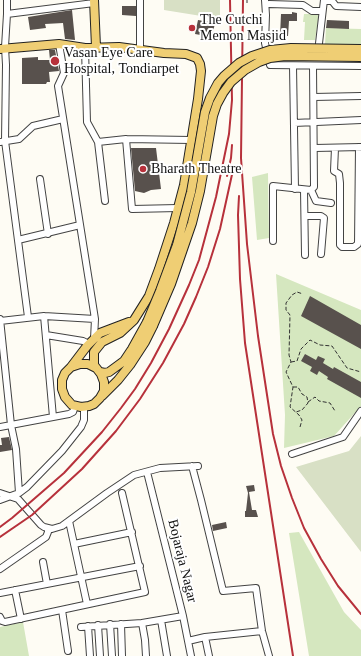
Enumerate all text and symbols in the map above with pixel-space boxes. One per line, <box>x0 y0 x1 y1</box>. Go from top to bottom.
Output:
place label: The Cutchi Memon Masjid <box>200 12 286 44</box>
marker: The Cutchi Memon Masjid <box>187 23 197 33</box>
place label: Vasan Eye Care Hospital, Tondiarpet <box>64 45 179 78</box>
marker: Vasan Eye Care Hospital, Tondiarpet <box>49 55 61 67</box>
place label: Bharath Theatre <box>151 161 242 177</box>
marker: Bharath Theatre <box>138 164 148 174</box>
street label: Bojaraja Nagar <box>164 518 200 604</box>

